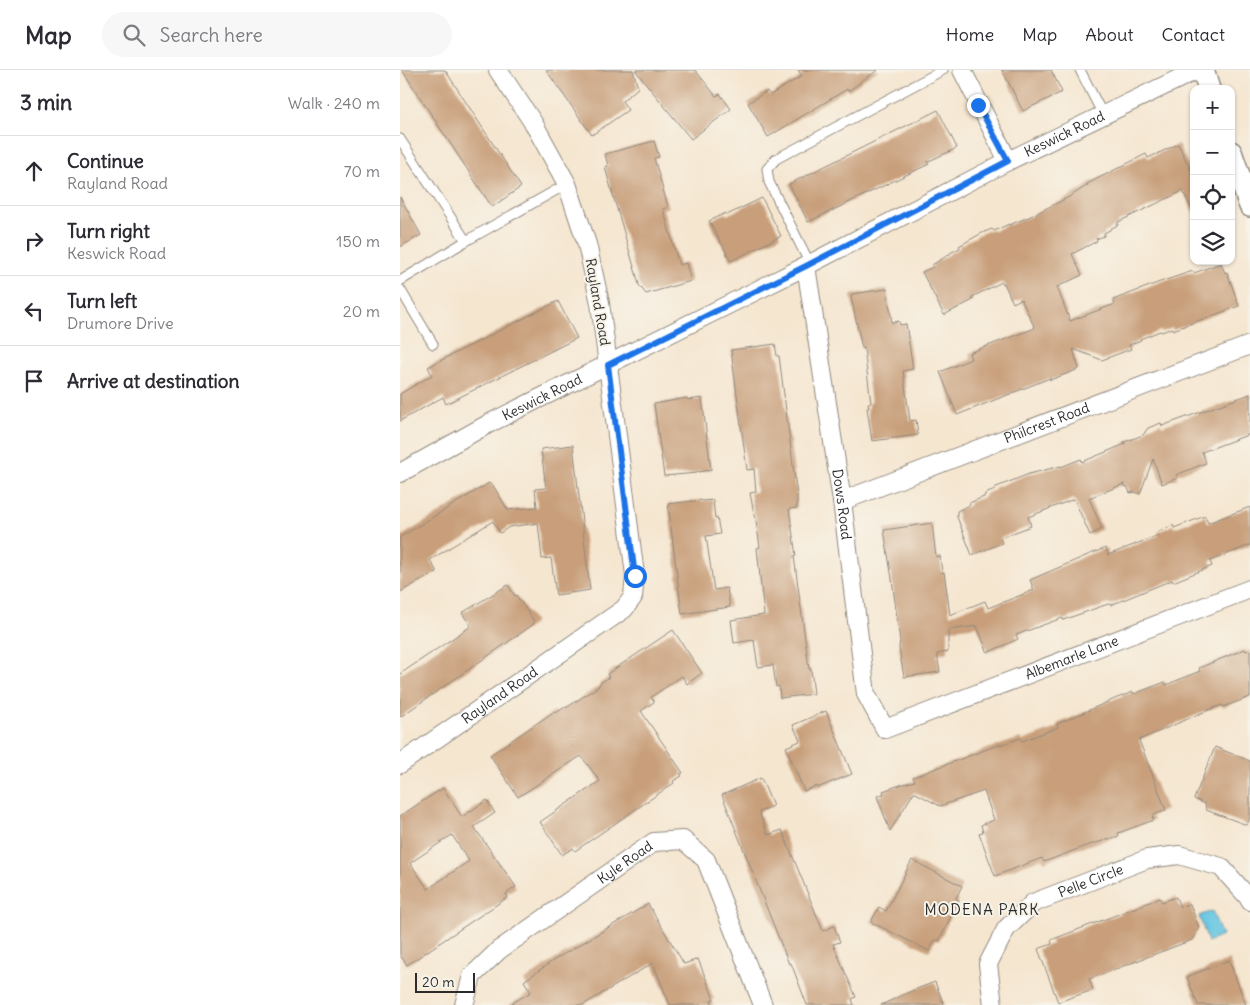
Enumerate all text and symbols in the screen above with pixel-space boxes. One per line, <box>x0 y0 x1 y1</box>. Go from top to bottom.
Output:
search box <box>102 12 452 57</box>
text: Map <box>25 20 72 50</box>
icon: search <box>120 21 148 49</box>
text: Search here <box>160 23 263 47</box>
text: Home <box>946 23 994 46</box>
text: Map <box>1022 23 1057 46</box>
text: About <box>1085 23 1133 46</box>
text: Contact <box>1161 23 1225 46</box>
map controls <box>1190 85 1235 265</box>
button: + <box>1190 85 1235 130</box>
text: 3 min <box>20 89 72 116</box>
text: Walk · 240 m <box>288 93 380 113</box>
route end <box>967 94 990 117</box>
street label: Keswick Road <box>1021 107 1107 161</box>
button: − <box>1190 130 1235 175</box>
text: Continue <box>67 149 144 173</box>
icon: ahead <box>20 157 48 185</box>
text: 70 m <box>344 161 380 181</box>
text: Rayland Road <box>67 173 168 193</box>
button: locate <box>1190 175 1235 220</box>
text: Turn right <box>67 219 150 243</box>
button: layers <box>1190 220 1235 265</box>
icon: right <box>20 227 48 255</box>
text: 150 m <box>336 231 380 251</box>
text: Keswick Road <box>67 243 166 263</box>
street label: Rayland Road <box>581 257 615 347</box>
text: Turn left <box>67 289 137 313</box>
icon: left <box>20 297 48 325</box>
text: 20 m <box>343 301 380 321</box>
text: Drumore Drive <box>67 313 174 333</box>
icon: arrive <box>20 367 48 395</box>
text: Arrive at destination <box>67 369 240 393</box>
street label: Keswick Road <box>499 370 585 425</box>
street label: Philcrest Road <box>1001 398 1092 447</box>
street label: Dows Road <box>828 468 856 541</box>
route start <box>624 565 647 588</box>
street label: Albemarle Lane <box>1022 631 1121 683</box>
street label: Rayland Road <box>458 663 541 728</box>
street label: Kyle Road <box>594 837 656 888</box>
street label: Pelle Circle <box>1056 860 1126 901</box>
district label: MODENA PARK <box>925 900 1039 919</box>
scale bar <box>415 970 475 993</box>
text: 20 m <box>422 973 455 991</box>

